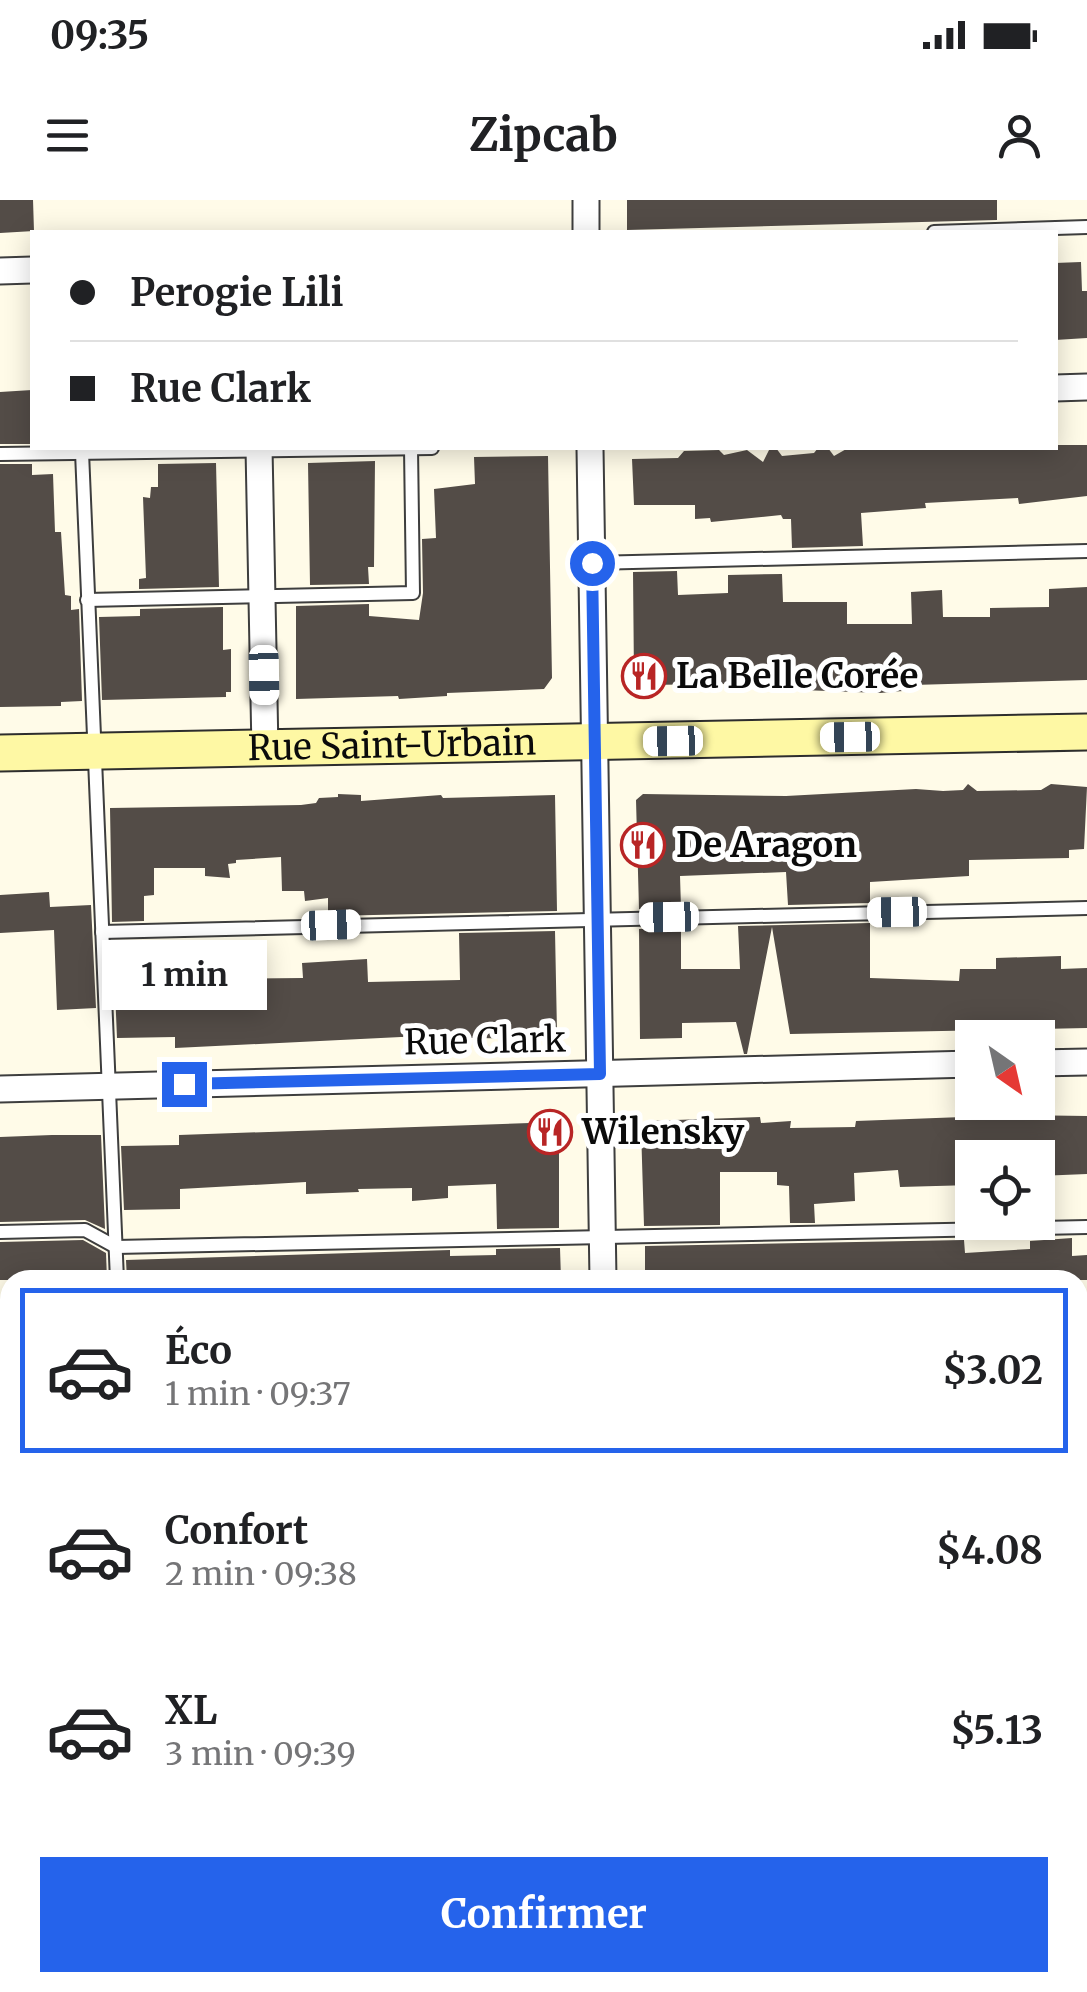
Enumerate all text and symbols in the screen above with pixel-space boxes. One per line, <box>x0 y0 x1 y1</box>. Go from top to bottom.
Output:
text: 09:35 <box>50 12 149 59</box>
text: Zipcab <box>469 107 618 163</box>
icon: menu <box>40 108 95 163</box>
icon: person <box>992 108 1047 163</box>
text: Perogie Lili <box>130 269 343 316</box>
text: Rue Clark <box>130 365 311 412</box>
route start <box>570 541 615 586</box>
car <box>248 645 280 705</box>
restaurant icon: La Belle Corée <box>621 653 667 699</box>
place label: La Belle Corée <box>676 654 919 698</box>
street label: Rue Saint-Urbain <box>247 721 537 770</box>
car <box>820 721 880 753</box>
car <box>643 725 703 757</box>
restaurant icon: De Aragon <box>620 822 666 868</box>
place label: De Aragon <box>676 823 857 867</box>
car <box>867 896 927 928</box>
car <box>639 901 699 933</box>
car <box>300 909 362 941</box>
callout: 1 min <box>101 939 266 1009</box>
text: 1 min <box>141 955 228 995</box>
street label: Rue Clark <box>404 1018 566 1064</box>
north arrow <box>955 1020 1055 1120</box>
map controls <box>955 1020 1055 1240</box>
route end <box>162 1062 207 1107</box>
restaurant icon: Wilensky <box>527 1109 573 1155</box>
place label: Wilensky <box>581 1110 745 1154</box>
button: locate <box>955 1140 1055 1240</box>
icon: car <box>45 1326 135 1416</box>
text: Éco <box>165 1327 232 1374</box>
text: $3.02 <box>942 1347 1043 1394</box>
text: 1 min · 09:37 <box>165 1374 351 1414</box>
icon: car <box>45 1506 135 1596</box>
text: Confort <box>165 1507 308 1554</box>
text: $4.08 <box>936 1527 1043 1574</box>
text: 2 min · 09:38 <box>165 1554 357 1594</box>
icon: car <box>45 1686 135 1776</box>
text: XL <box>165 1687 217 1734</box>
text: $5.13 <box>950 1707 1043 1754</box>
text: 3 min · 09:39 <box>165 1734 356 1774</box>
button: Confirmer <box>40 1857 1048 1972</box>

